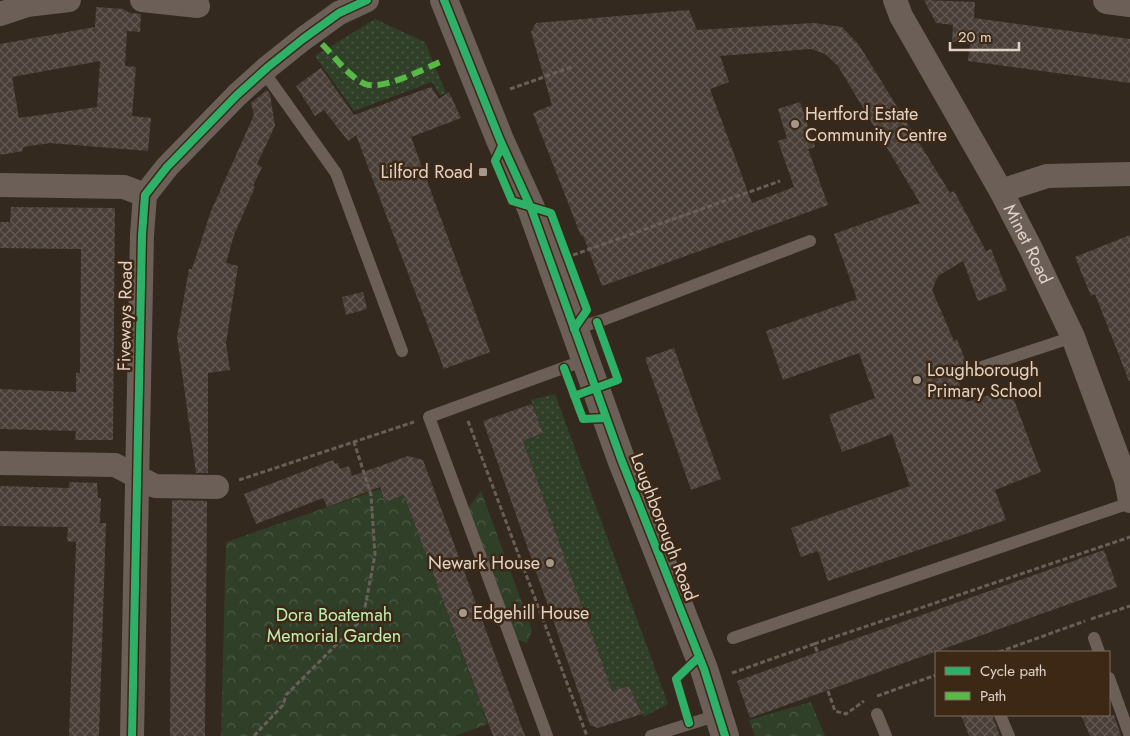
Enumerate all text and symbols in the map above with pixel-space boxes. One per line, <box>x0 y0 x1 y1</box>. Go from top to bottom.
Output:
scale bar <box>950 20 1019 52</box>
text: 20 m <box>958 26 992 48</box>
place label: Hertford Estate Community Centre <box>805 101 947 148</box>
marker: Hertford Estate Community Centre <box>789 118 801 130</box>
place label: Lilford Road <box>380 159 473 185</box>
marker: Lilford Road <box>477 166 489 178</box>
street label: Minet Road <box>997 199 1059 288</box>
street label: Fiveways Road <box>111 261 139 371</box>
place label: Loughborough Primary School <box>927 357 1042 404</box>
marker: Loughborough Primary School <box>911 374 923 386</box>
street label: Loughborough Road <box>624 449 704 605</box>
place label: Newark House <box>428 550 540 576</box>
marker: Newark House <box>544 557 556 569</box>
place label: Edgehill House <box>473 600 589 626</box>
park label: Dora Boatemah Memorial Garden <box>267 602 401 649</box>
marker: Edgehill House <box>457 607 469 619</box>
legend <box>935 651 1110 716</box>
text: Cycle path <box>980 660 1047 682</box>
text: Path <box>980 685 1006 707</box>

